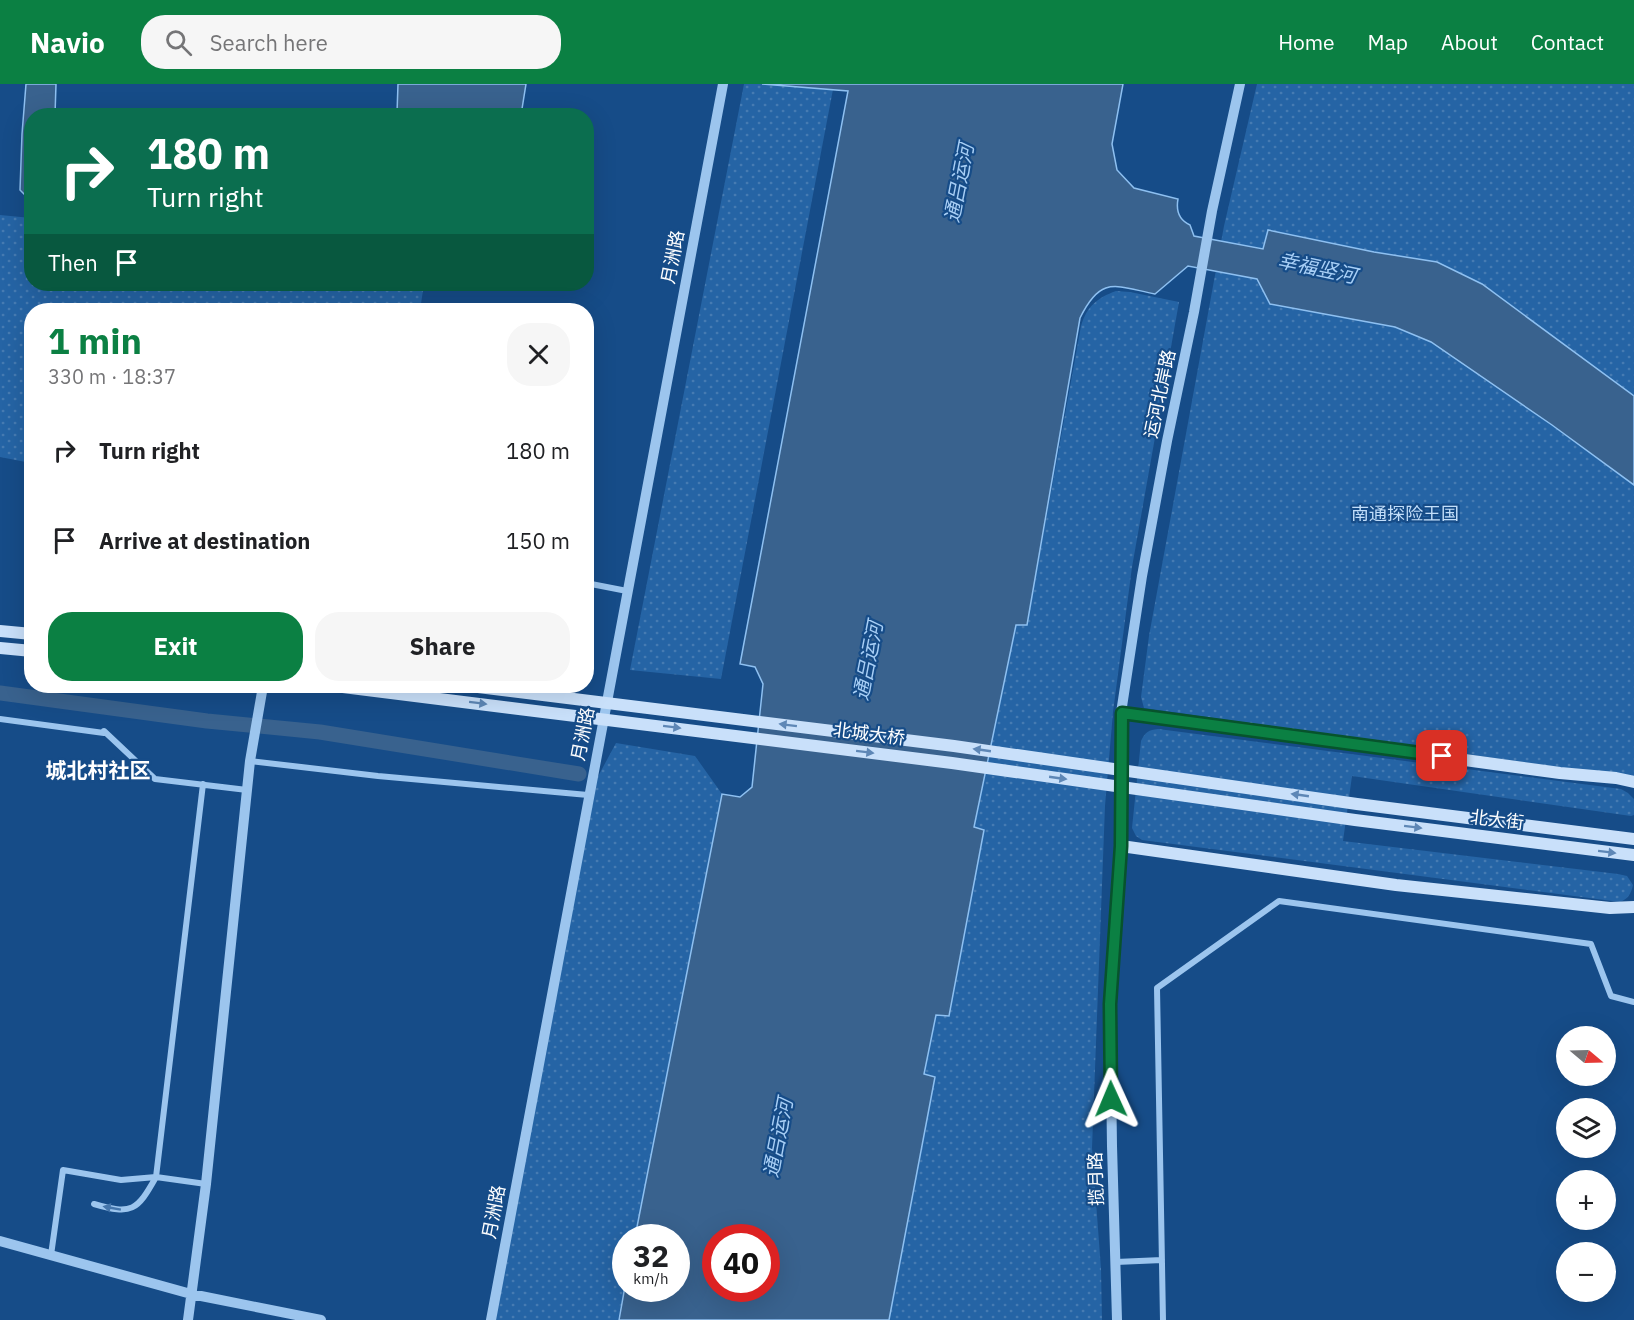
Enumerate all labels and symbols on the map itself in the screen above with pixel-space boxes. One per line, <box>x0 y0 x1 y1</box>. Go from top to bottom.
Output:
water label: 通吕运河 <box>938 137 980 225</box>
street label: 月洲路 <box>656 228 689 286</box>
water label: 幸福竖河 <box>1275 246 1363 290</box>
street label: 运河北岸路 <box>1139 347 1180 440</box>
park label: 南通探险王国 <box>1351 502 1459 525</box>
water label: 通吕运河 <box>847 615 889 703</box>
one-way arrow <box>469 698 488 708</box>
street label: 月洲路 <box>566 705 599 763</box>
street label: 北城大桥 <box>832 718 906 749</box>
one-way arrow <box>779 720 798 730</box>
one-way arrow <box>662 723 681 732</box>
pin <box>1416 730 1467 781</box>
one-way arrow <box>972 745 991 754</box>
one-way arrow <box>856 747 875 756</box>
district label: 城北村社区 <box>46 756 151 784</box>
one-way arrow <box>1049 773 1068 782</box>
one-way arrow <box>1290 791 1309 800</box>
street label: 北大街 <box>1469 805 1525 834</box>
one-way arrow <box>1404 822 1423 832</box>
one-way arrow <box>1597 847 1616 856</box>
north arrow <box>1556 1026 1616 1086</box>
position arrow <box>1079 1067 1143 1131</box>
water label: 通吕运河 <box>757 1092 799 1180</box>
street label: 揽月路 <box>1083 1152 1108 1206</box>
street label: 月洲路 <box>477 1183 510 1241</box>
one-way arrow <box>102 1203 121 1212</box>
speed limit sign: 40 <box>702 1224 780 1302</box>

